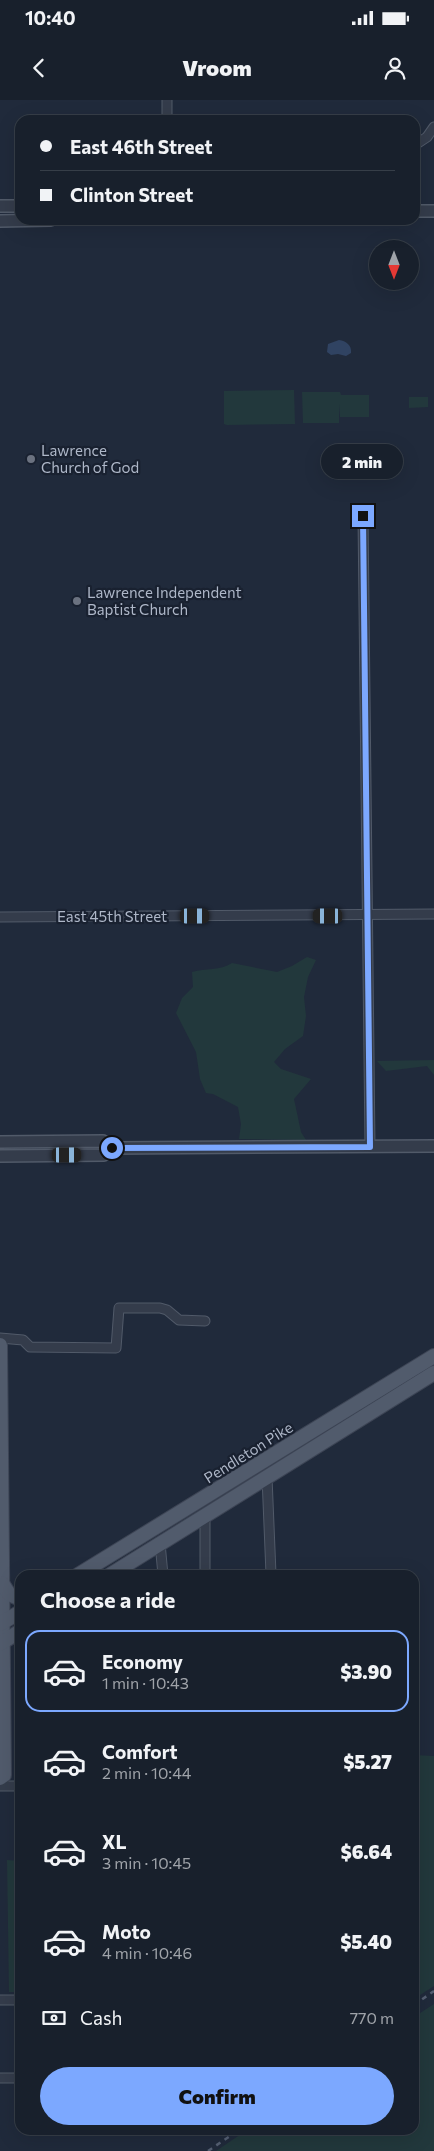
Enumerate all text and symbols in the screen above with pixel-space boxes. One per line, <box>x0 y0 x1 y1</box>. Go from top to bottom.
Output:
text: 10:40 <box>25 6 76 29</box>
icon: back <box>25 54 53 82</box>
text: Vroom <box>182 54 252 81</box>
icon: person <box>381 54 409 82</box>
text: East 46th Street <box>70 135 213 158</box>
text: Clinton Street <box>70 183 193 206</box>
north arrow <box>369 240 419 290</box>
map controls <box>369 240 419 290</box>
place label: Lawrence Church of God <box>41 441 139 476</box>
callout: 2 min <box>322 444 404 478</box>
text: 2 min <box>342 452 382 471</box>
marker: Lawrence Church of God <box>25 453 37 465</box>
route end <box>352 505 374 527</box>
place label: Lawrence Independent Baptist Church <box>87 583 242 618</box>
marker: Lawrence Independent Baptist Church <box>71 595 83 607</box>
street label: East 45th Street <box>57 907 167 925</box>
car <box>180 909 210 924</box>
car <box>313 909 343 924</box>
route start <box>101 1137 123 1159</box>
car <box>52 1148 82 1163</box>
street label: Pendleton Pike <box>200 1417 296 1486</box>
text: Choose a ride <box>40 1586 175 1613</box>
icon: car <box>42 1649 87 1694</box>
text: Economy <box>102 1650 183 1673</box>
text: $3.90 <box>340 1660 392 1683</box>
text: 1 min · 10:43 <box>102 1673 189 1692</box>
icon: car <box>42 1739 87 1784</box>
text: Comfort <box>102 1740 178 1763</box>
text: $5.27 <box>343 1750 392 1773</box>
text: 2 min · 10:44 <box>102 1763 191 1782</box>
icon: car <box>42 1829 87 1874</box>
text: XL <box>102 1830 127 1853</box>
text: $6.64 <box>341 1840 392 1863</box>
text: 3 min · 10:45 <box>102 1853 191 1872</box>
icon: car <box>42 1919 87 1964</box>
text: Moto <box>102 1920 151 1943</box>
text: $5.40 <box>340 1930 392 1953</box>
text: 4 min · 10:46 <box>102 1943 192 1962</box>
icon: cash <box>40 2004 68 2032</box>
text: Cash <box>80 2006 122 2029</box>
text: 770 m <box>350 2008 394 2027</box>
button: Confirm <box>40 2067 394 2125</box>

